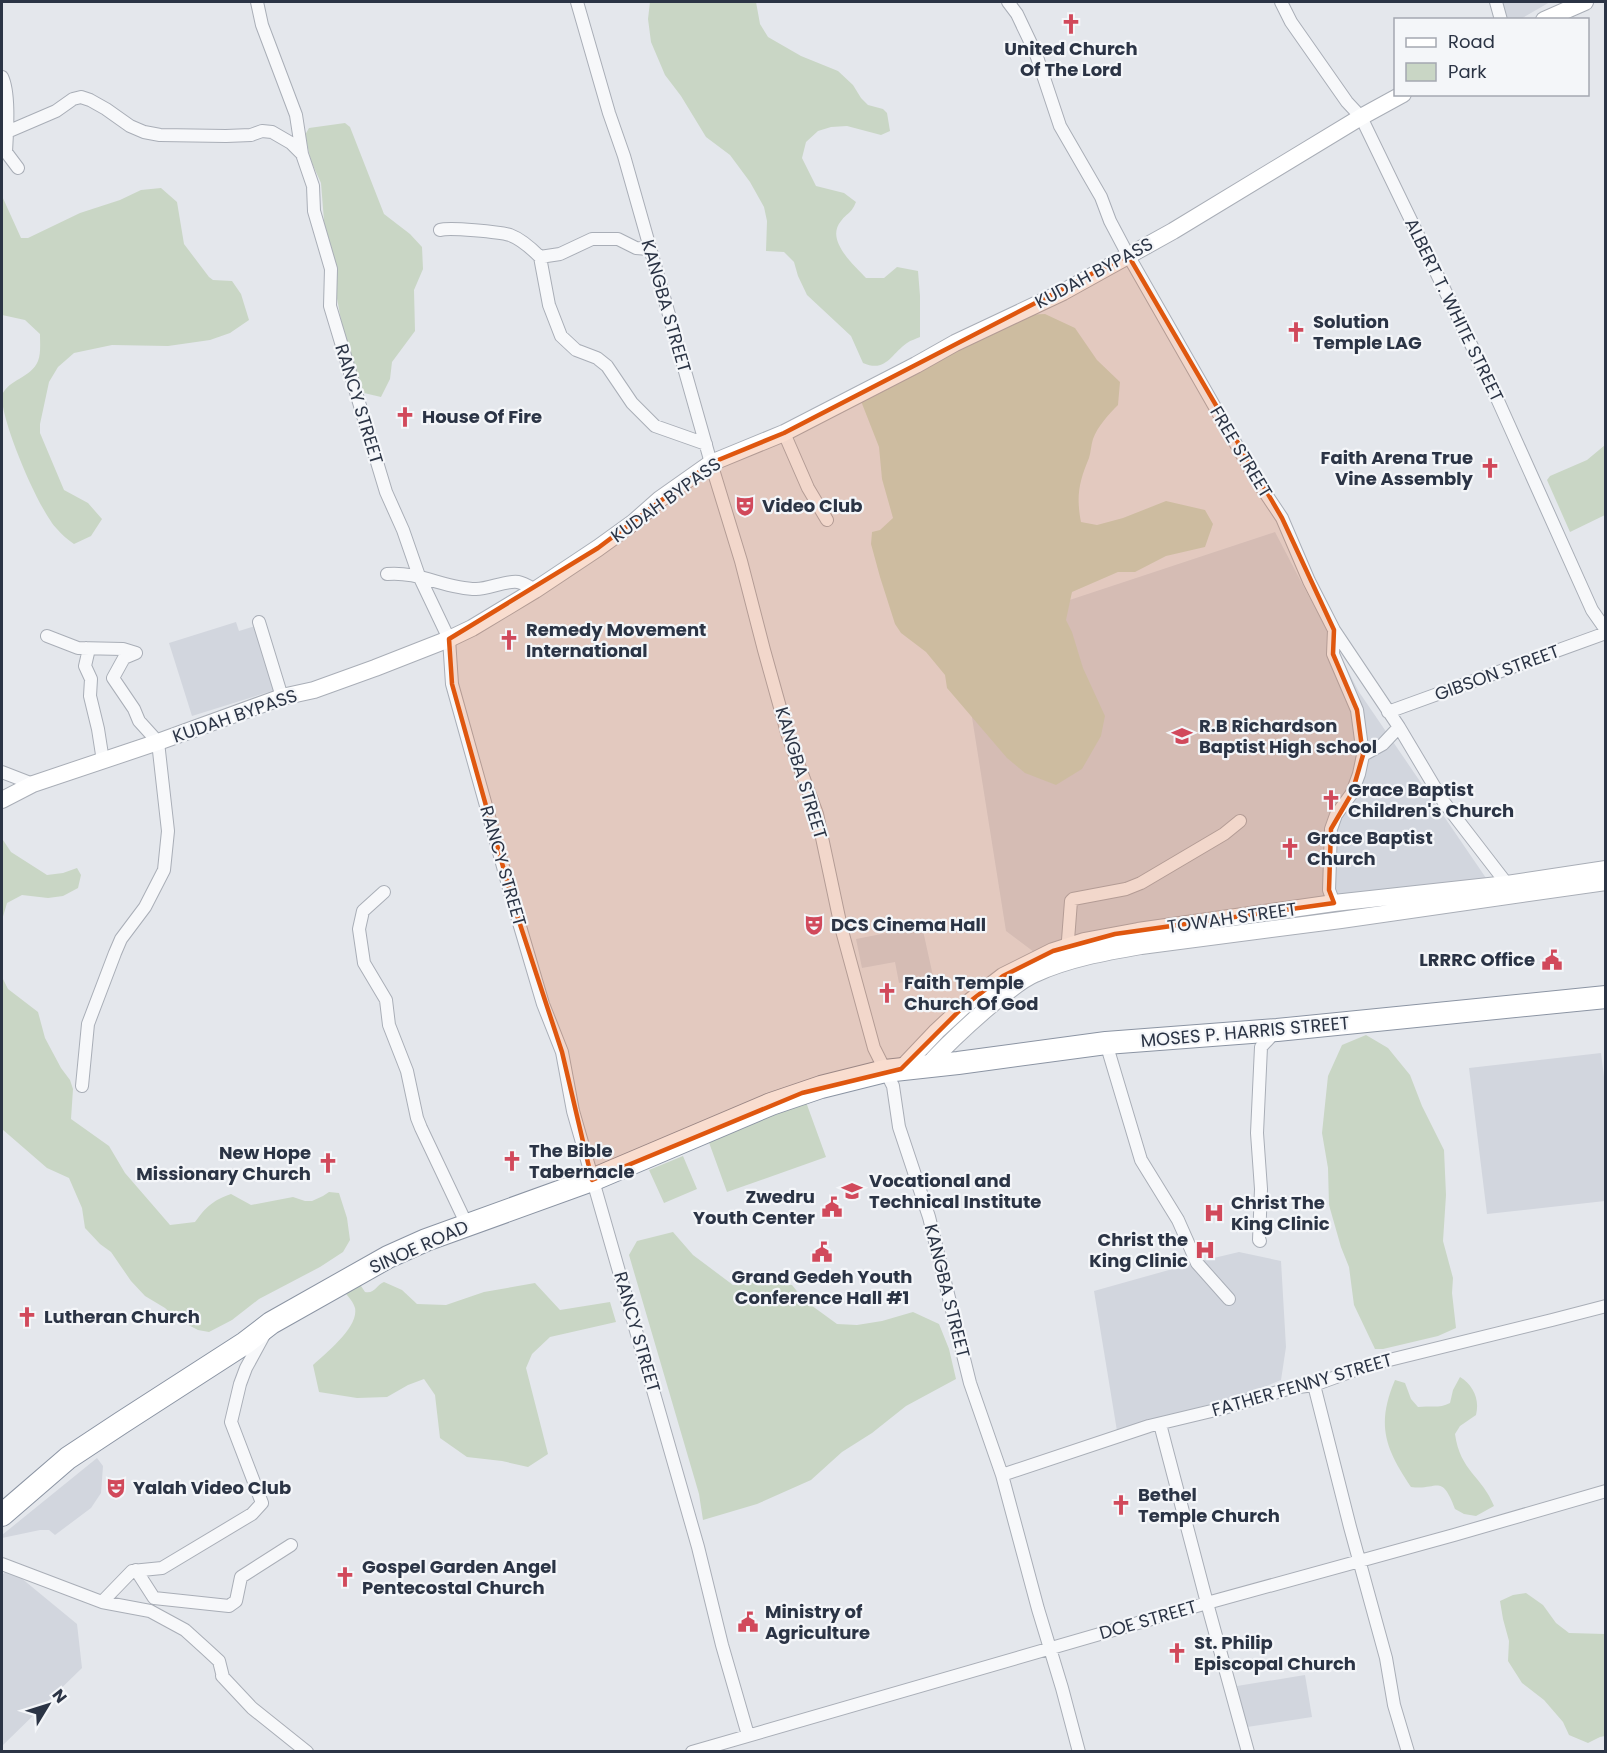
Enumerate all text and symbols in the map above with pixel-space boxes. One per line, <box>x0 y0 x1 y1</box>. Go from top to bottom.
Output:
church icon: United Church Of The Lord <box>1059 12 1083 36</box>
legend <box>1394 18 1589 96</box>
text: Road <box>1448 29 1495 54</box>
place label: United Church Of The Lord <box>1004 36 1138 82</box>
text: Park <box>1448 59 1487 84</box>
street label: ALBERT T. WHITE STREET <box>1399 214 1510 406</box>
street label: KUDAH BYPASS <box>1030 231 1157 314</box>
street label: KANGBA STREET <box>636 237 697 375</box>
place label: Solution Temple LAG <box>1313 309 1422 355</box>
church icon: Solution Temple LAG <box>1284 320 1308 344</box>
street label: RANCY STREET <box>329 341 390 467</box>
street label: FREE STREET <box>1204 401 1279 502</box>
place label: House Of Fire <box>422 404 542 429</box>
church icon: House Of Fire <box>393 405 417 429</box>
place label: Faith Arena True Vine Assembly <box>1321 445 1474 491</box>
street label: KUDAH BYPASS <box>606 451 726 548</box>
church icon: Faith Arena True Vine Assembly <box>1478 456 1502 480</box>
place label: Video Club <box>762 493 862 518</box>
theatre icon: Video Club <box>733 494 757 518</box>
place label: Remedy Movement International <box>526 617 706 663</box>
church icon: Remedy Movement International <box>497 628 521 652</box>
street label: GIBSON STREET <box>1431 638 1563 707</box>
street label: KUDAH BYPASS <box>169 682 301 749</box>
street label: KANGBA STREET <box>769 704 834 842</box>
place label: R.B Richardson Baptist High school <box>1199 713 1377 759</box>
school or university icon: R.B Richardson Baptist High school <box>1170 724 1194 748</box>
place label: Grace Baptist Children's Church <box>1348 777 1514 823</box>
church icon: Grace Baptist Children's Church <box>1319 788 1343 812</box>
street label: RANCY STREET <box>474 803 533 929</box>
place label: Grace Baptist Church <box>1307 825 1433 871</box>
church icon: Grace Baptist Church <box>1278 836 1302 860</box>
street label: TOWAH STREET <box>1166 896 1298 939</box>
place label: DCS Cinema Hall <box>831 912 986 937</box>
theatre icon: DCS Cinema Hall <box>802 913 826 937</box>
place label: LRRRC Office <box>1419 947 1535 972</box>
public building icon: LRRRC Office <box>1540 948 1564 972</box>
place label: Faith Temple Church Of God <box>904 970 1038 1016</box>
church icon: Faith Temple Church Of God <box>875 981 899 1005</box>
street label: MOSES P. HARRIS STREET <box>1139 1010 1351 1053</box>
place label: The Bible Tabernacle <box>529 1138 635 1184</box>
place label: New Hope Missionary Church <box>136 1140 311 1186</box>
church icon: The Bible Tabernacle <box>500 1149 524 1173</box>
church icon: New Hope Missionary Church <box>316 1151 340 1175</box>
place label: Vocational and Technical Institute <box>869 1168 1041 1214</box>
school or university icon: Vocational and Technical Institute <box>840 1179 864 1203</box>
place label: Zwedru Youth Center <box>693 1184 815 1230</box>
place label: Christ The King Clinic <box>1231 1190 1330 1236</box>
public building icon: Zwedru Youth Center <box>820 1195 844 1219</box>
hospital icon: Christ The King Clinic <box>1202 1201 1226 1225</box>
street label: SINOE ROAD <box>365 1214 472 1279</box>
street label: KANGBA STREET <box>919 1221 976 1361</box>
place label: Christ the King Clinic <box>1089 1227 1188 1273</box>
hospital icon: Christ the King Clinic <box>1193 1238 1217 1262</box>
public building icon: Grand Gedeh Youth Conference Hall #1 <box>810 1240 834 1264</box>
place label: Grand Gedeh Youth Conference Hall #1 <box>732 1264 913 1310</box>
street label: RANCY STREET <box>608 1269 667 1395</box>
place label: Lutheran Church <box>44 1304 200 1329</box>
church icon: Lutheran Church <box>15 1305 39 1329</box>
street label: FATHER FENNY STREET <box>1209 1347 1395 1422</box>
place label: Yalah Video Club <box>133 1475 291 1500</box>
theatre icon: Yalah Video Club <box>104 1476 128 1500</box>
place label: Bethel Temple Church <box>1138 1482 1280 1528</box>
church icon: Bethel Temple Church <box>1109 1493 1133 1517</box>
place label: Gospel Garden Angel Pentecostal Church <box>362 1554 557 1600</box>
church icon: Gospel Garden Angel Pentecostal Church <box>333 1565 357 1589</box>
street label: DOE STREET <box>1096 1594 1200 1645</box>
place label: Ministry of Agriculture <box>765 1599 870 1645</box>
public building icon: Ministry of Agriculture <box>736 1610 760 1634</box>
place label: St. Philip Episcopal Church <box>1194 1630 1356 1676</box>
church icon: St. Philip Episcopal Church <box>1165 1641 1189 1665</box>
north arrow <box>18 1675 78 1735</box>
text: N <box>47 1684 72 1708</box>

